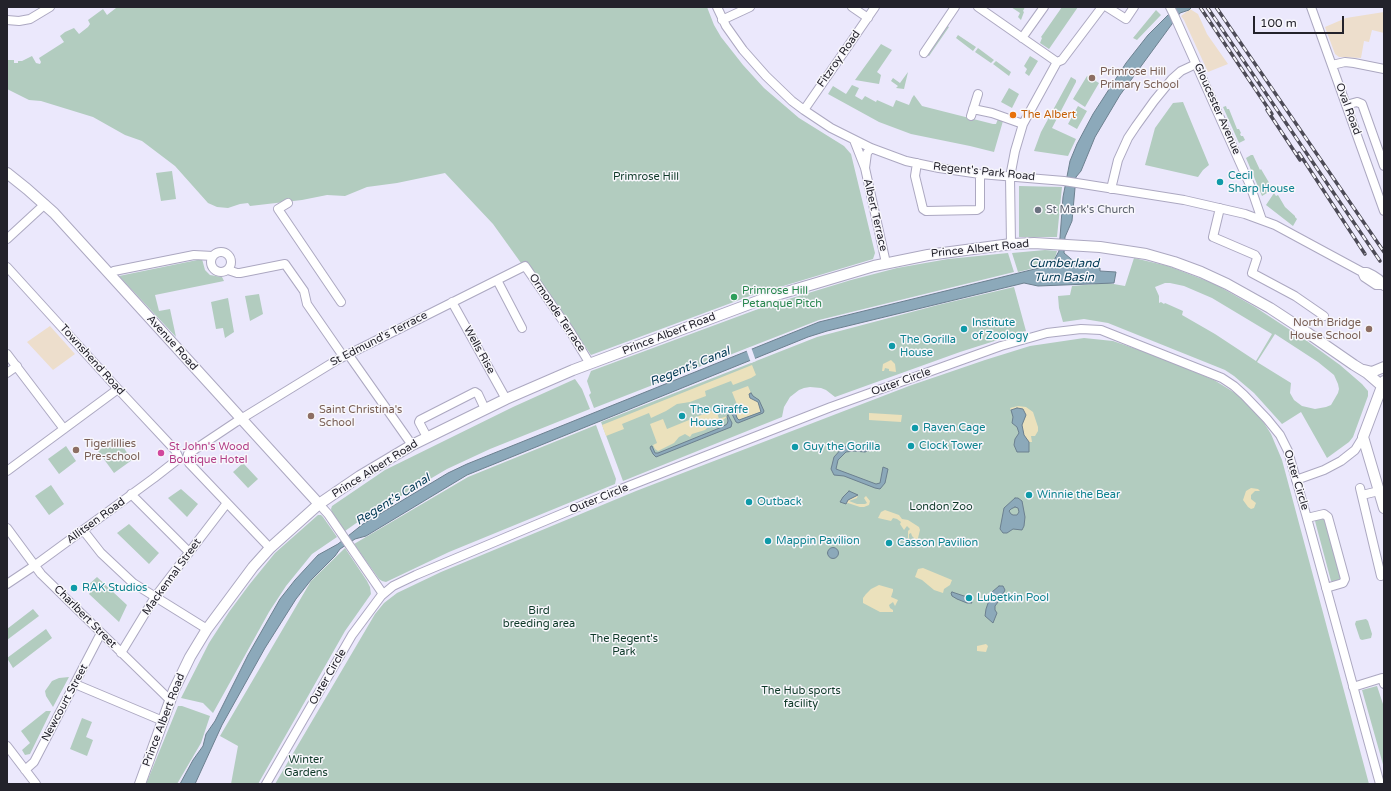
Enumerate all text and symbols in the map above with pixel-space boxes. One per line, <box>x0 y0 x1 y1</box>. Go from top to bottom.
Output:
scale bar <box>1255 8 1346 34</box>
text: 100 m <box>1260 16 1297 30</box>
street label: Fitzroy Road <box>815 28 863 90</box>
street label: Gloucester Avenue <box>1191 61 1243 157</box>
place label: Primrose Hill Primary School <box>1100 65 1179 91</box>
marker: Primrose Hill Primary School <box>1087 73 1097 83</box>
street label: Oval Road <box>1333 81 1363 137</box>
place label: The Albert <box>1021 108 1076 122</box>
marker: The Albert <box>1008 110 1018 120</box>
street label: Regent's Park Road <box>932 160 1036 184</box>
place label: Cecil Sharp House <box>1228 169 1295 195</box>
park label: Primrose Hill <box>613 170 679 184</box>
street label: Albert Terrace <box>860 177 890 253</box>
marker: Cecil Sharp House <box>1215 177 1225 187</box>
place label: St Mark's Church <box>1046 203 1135 217</box>
marker: St Mark's Church <box>1033 205 1043 215</box>
street label: Prince Albert Road <box>930 237 1030 261</box>
water label: Cumberland Turn Basin <box>1029 257 1099 285</box>
street label: Ormonde Terrace <box>526 271 588 355</box>
place label: Primrose Hill Petanque Pitch <box>742 284 822 310</box>
marker: Primrose Hill Petanque Pitch <box>729 292 739 302</box>
street label: St Edmund's Terrace <box>328 309 430 369</box>
street label: Prince Albert Road <box>621 310 717 358</box>
street label: Avenue Road <box>144 313 200 373</box>
place label: Institute of Zoology <box>972 316 1028 342</box>
place label: North Bridge House School <box>1290 316 1361 342</box>
street label: Townshend Road <box>57 322 127 398</box>
street label: Wells Rise <box>460 324 498 376</box>
marker: Institute of Zoology <box>959 324 969 334</box>
marker: North Bridge House School <box>1364 324 1374 334</box>
place label: The Gorilla House <box>900 333 956 359</box>
marker: The Gorilla House <box>887 341 897 351</box>
water label: Regent's Canal <box>648 344 732 390</box>
street label: Outer Circle <box>870 365 932 399</box>
place label: Saint Christina's School <box>319 403 402 429</box>
place label: The Giraffe House <box>690 403 748 429</box>
marker: Saint Christina's School <box>306 411 316 421</box>
marker: The Giraffe House <box>677 411 687 421</box>
place label: Raven Cage <box>923 421 985 435</box>
marker: Raven Cage <box>910 423 920 433</box>
place label: Tigerlillies Pre-school <box>84 437 140 463</box>
street label: Prince Albert Road <box>330 437 420 501</box>
place label: Clock Tower <box>919 439 982 453</box>
place label: St John's Wood Boutique Hotel <box>169 440 249 466</box>
place label: Guy the Gorilla <box>803 440 880 454</box>
marker: Clock Tower <box>906 441 916 451</box>
marker: Guy the Gorilla <box>790 442 800 452</box>
marker: Tigerlillies Pre-school <box>71 445 81 455</box>
marker: St John's Wood Boutique Hotel <box>156 448 166 458</box>
street label: Outer Circle <box>1281 448 1311 512</box>
water label: Regent's Canal <box>353 471 433 529</box>
street label: Outer Circle <box>568 481 630 517</box>
place label: Winnie the Bear <box>1037 488 1120 502</box>
marker: Winnie the Bear <box>1024 490 1034 500</box>
street label: Allitsen Road <box>64 495 128 547</box>
place label: Outback <box>757 495 802 509</box>
marker: Outback <box>744 497 754 507</box>
park label: London Zoo <box>909 500 973 514</box>
place label: Mappin Pavilion <box>776 534 860 548</box>
street label: Mackennal Street <box>140 536 204 618</box>
marker: Mappin Pavilion <box>763 536 773 546</box>
place label: Casson Pavilion <box>897 536 978 550</box>
marker: Casson Pavilion <box>884 538 894 548</box>
place label: RAK Studios <box>82 581 147 595</box>
street label: Charlbert Street <box>51 583 119 651</box>
marker: RAK Studios <box>69 583 79 593</box>
place label: Lubetkin Pool <box>977 591 1049 605</box>
marker: Lubetkin Pool <box>964 593 974 603</box>
park label: Bird breeding area <box>503 604 575 630</box>
park label: The Regent's Park <box>590 632 658 658</box>
street label: Outer Circle <box>307 647 349 707</box>
street label: Newcourt Street <box>39 662 91 744</box>
street label: Prince Albert Road <box>140 672 188 768</box>
park label: The Hub sports facility <box>761 684 841 710</box>
park label: Winter Gardens <box>284 753 328 779</box>

